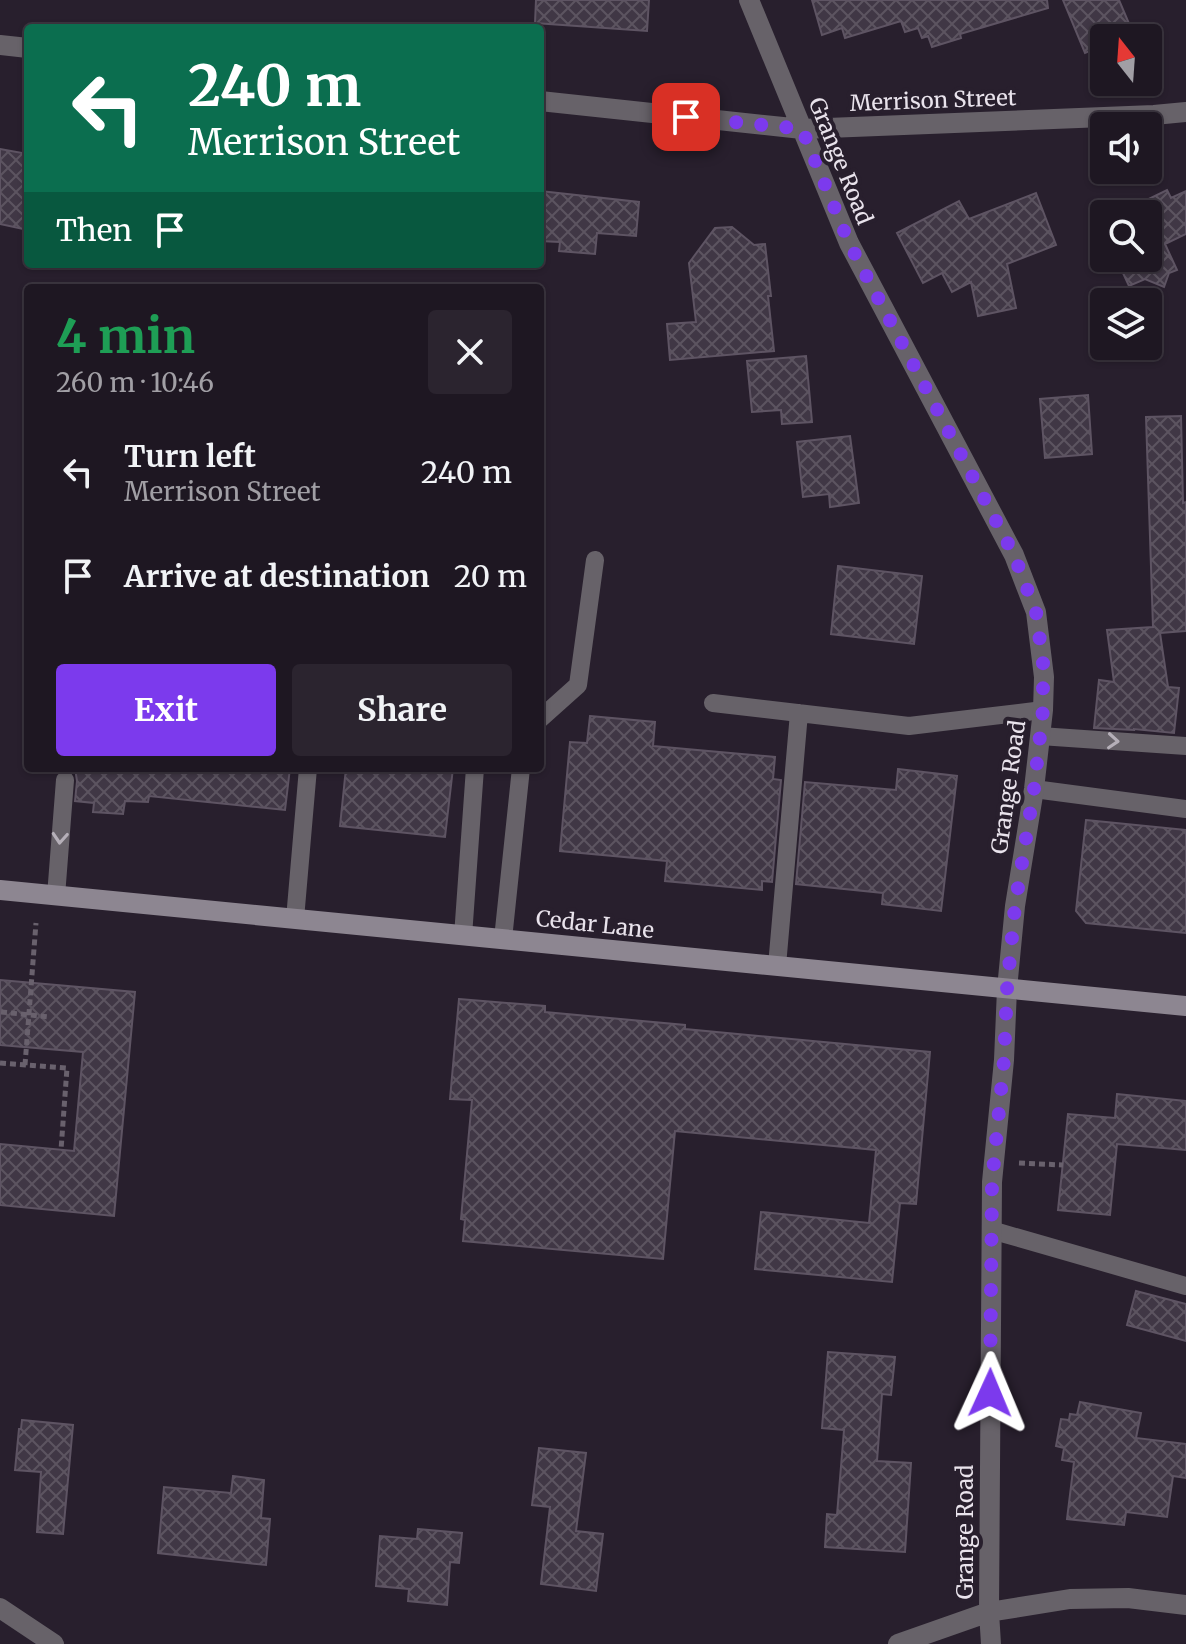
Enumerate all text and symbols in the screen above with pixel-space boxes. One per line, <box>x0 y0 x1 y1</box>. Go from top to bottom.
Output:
north arrow <box>1090 24 1162 96</box>
map controls <box>1090 24 1162 360</box>
text: 240 m <box>188 51 361 121</box>
icon: left <box>56 56 160 160</box>
pin <box>652 83 720 151</box>
street label: Merrison Street <box>849 83 1017 117</box>
street label: Grange Road <box>803 93 879 229</box>
icon: arrive <box>664 95 708 139</box>
button: sound <box>1090 112 1162 184</box>
text: Merrison Street <box>188 120 460 165</box>
button: search <box>1090 200 1162 272</box>
icon: arrive <box>148 208 192 252</box>
text: Then <box>56 211 132 249</box>
button: layers <box>1090 288 1162 360</box>
text: 4 min <box>56 306 195 366</box>
button: close <box>428 310 512 394</box>
text: 260 m · 10:46 <box>56 366 214 399</box>
text: Turn left <box>124 437 256 475</box>
icon: left <box>56 450 100 494</box>
text: 240 m <box>421 453 512 491</box>
text: Merrison Street <box>124 475 321 508</box>
icon: arrive <box>56 554 100 598</box>
text: Arrive at destination <box>124 557 430 595</box>
text: 20 m <box>454 557 527 595</box>
button: Exit <box>56 664 276 756</box>
button: Share <box>292 664 512 756</box>
street label: Grange Road <box>985 718 1031 856</box>
one-way arrow <box>1107 732 1120 749</box>
one-way arrow <box>52 832 69 845</box>
street label: Cedar Lane <box>535 904 655 944</box>
position arrow <box>948 1351 1032 1435</box>
street label: Grange Road <box>951 1465 979 1599</box>

